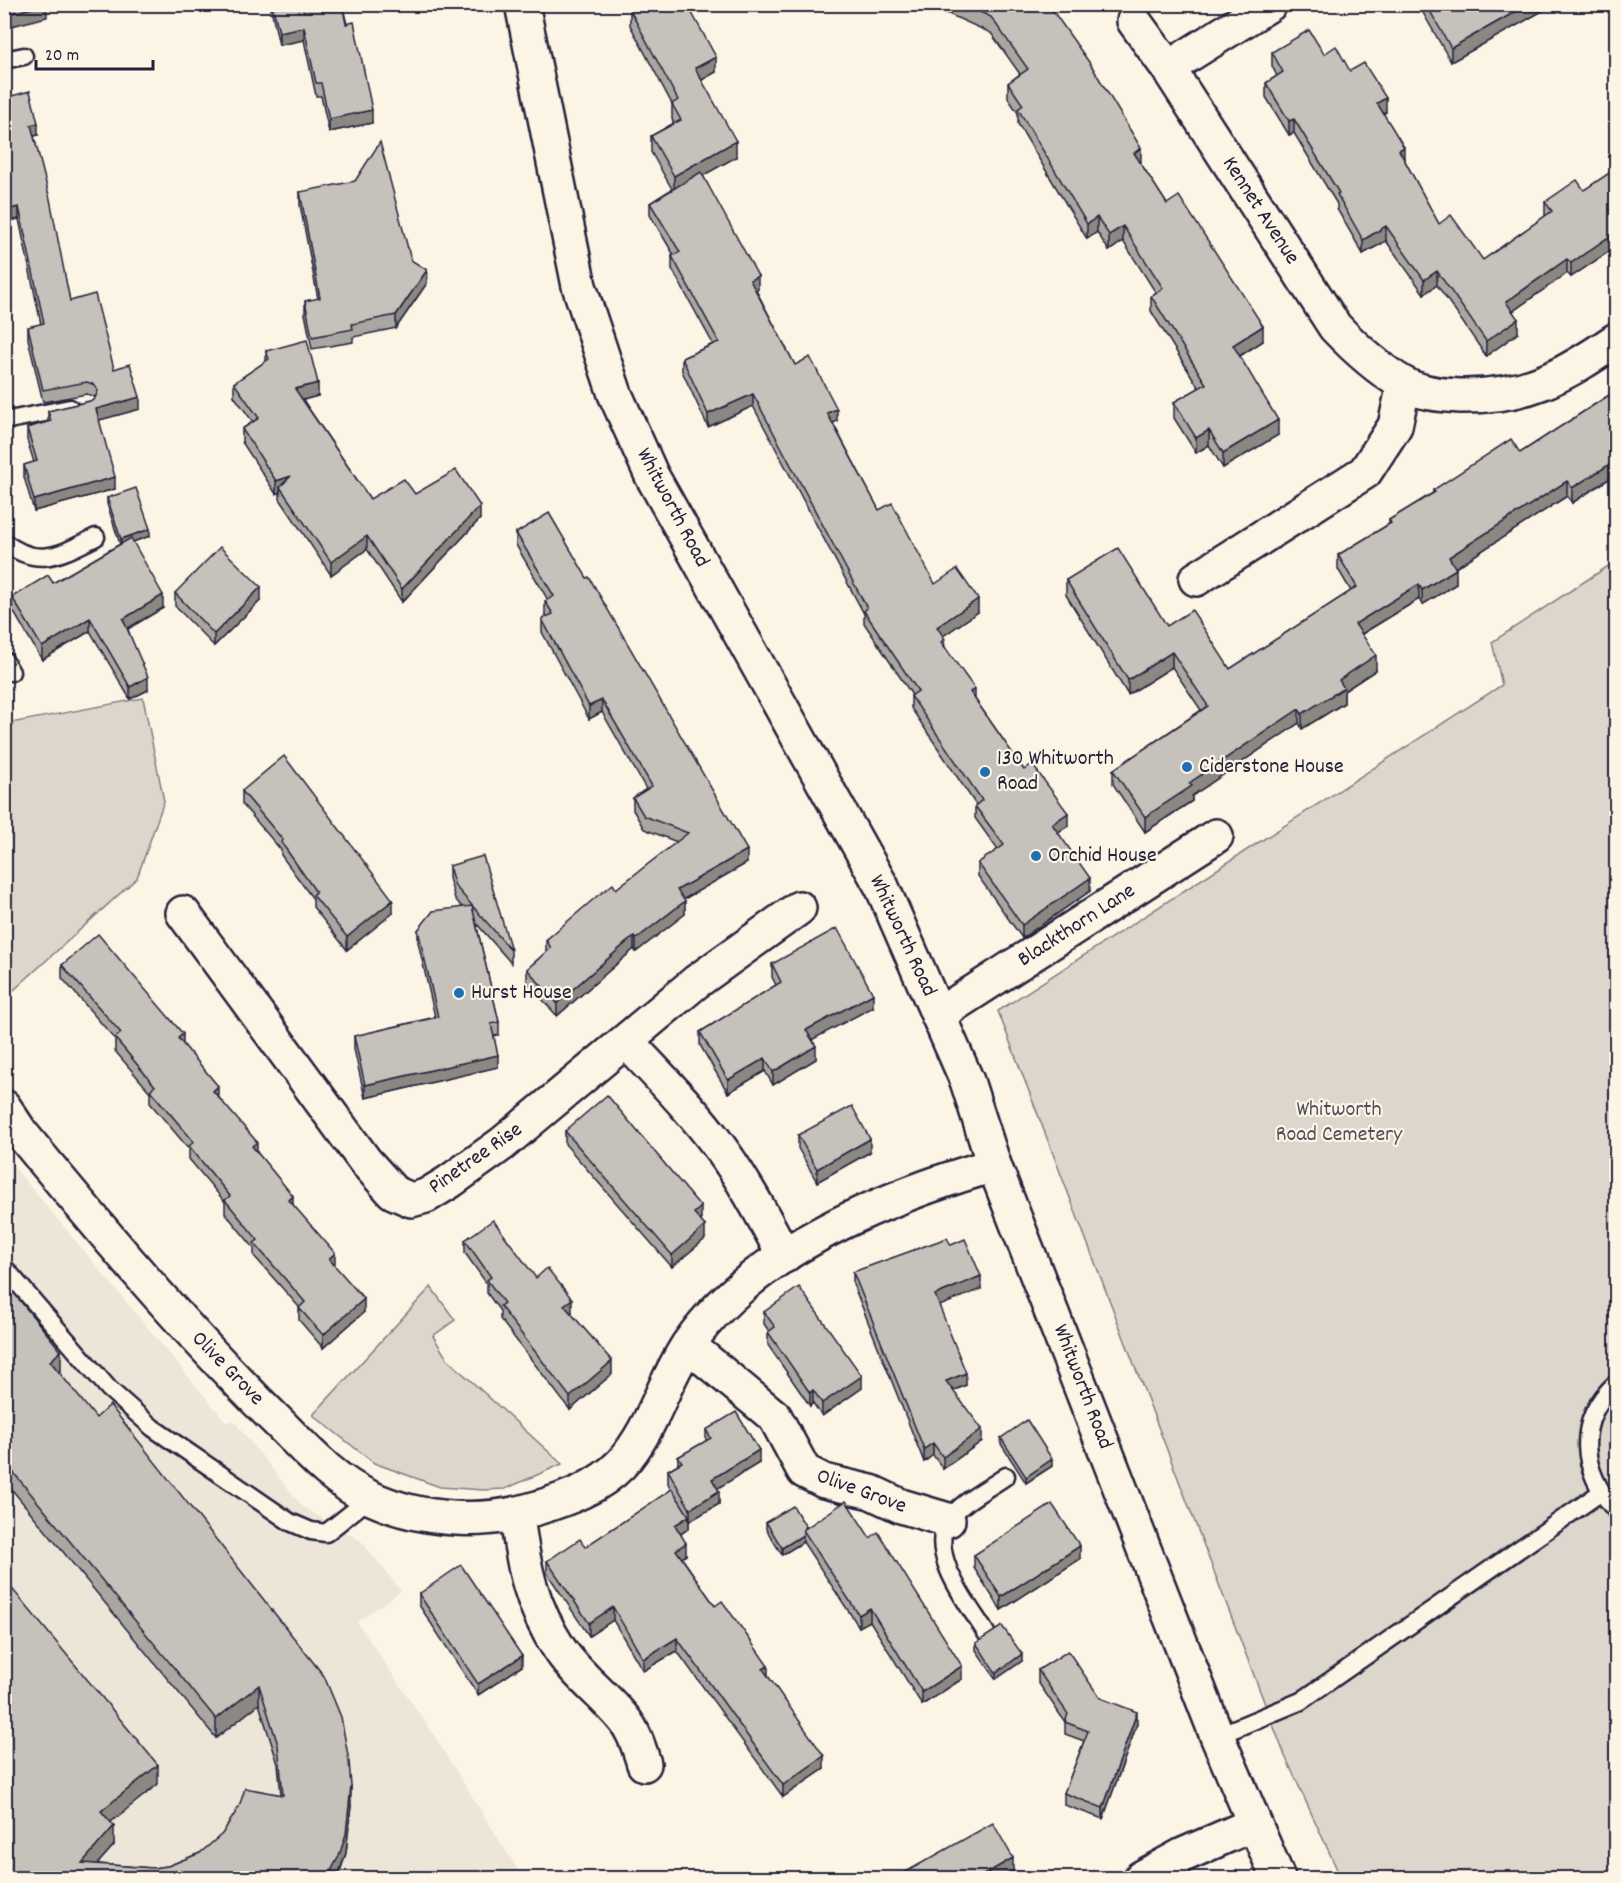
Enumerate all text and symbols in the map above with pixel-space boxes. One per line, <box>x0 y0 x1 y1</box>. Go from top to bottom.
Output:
scale bar <box>36 33 153 71</box>
text: 20 m <box>45 44 79 69</box>
street label: Kennet Avenue <box>1213 151 1307 271</box>
street label: Whitworth Road <box>627 443 717 573</box>
place label: 130 Whitworth Road <box>997 744 1114 800</box>
place label: Ciderstone House <box>1199 752 1344 783</box>
marker: Ciderstone House <box>1180 760 1194 774</box>
marker: 130 Whitworth Road <box>978 765 992 779</box>
place label: Orchid House <box>1048 841 1157 872</box>
marker: Orchid House <box>1029 849 1043 863</box>
street label: Whitworth Road <box>860 870 944 1002</box>
street label: Blackthorn Lane <box>1012 876 1142 976</box>
place label: Hurst House <box>471 978 572 1009</box>
marker: Hurst House <box>452 986 466 1000</box>
park label: Whitworth Road Cemetery <box>1276 1095 1403 1151</box>
street label: Pinetree Rise <box>423 1115 529 1203</box>
street label: Whitworth Road <box>1044 1320 1120 1454</box>
street label: Olive Grove <box>183 1325 271 1413</box>
street label: Olive Grove <box>812 1461 910 1523</box>

